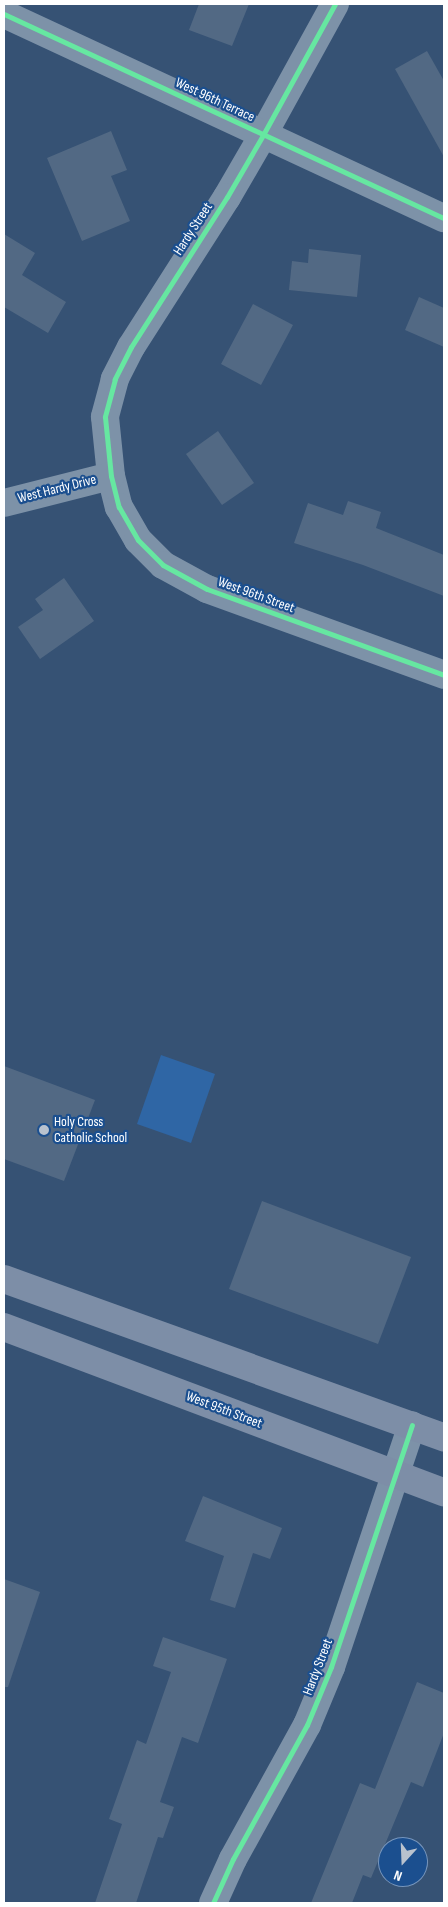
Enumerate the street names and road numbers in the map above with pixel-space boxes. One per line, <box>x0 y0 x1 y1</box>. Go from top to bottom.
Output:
street label: West 96th Terrace <box>173 74 257 126</box>
street label: Hardy Street <box>170 200 216 258</box>
street label: West Hardy Drive <box>16 471 98 507</box>
street label: West 96th Street <box>215 573 297 617</box>
street label: West 95th Street <box>184 1388 264 1432</box>
street label: Hardy Street <box>300 1636 336 1698</box>

